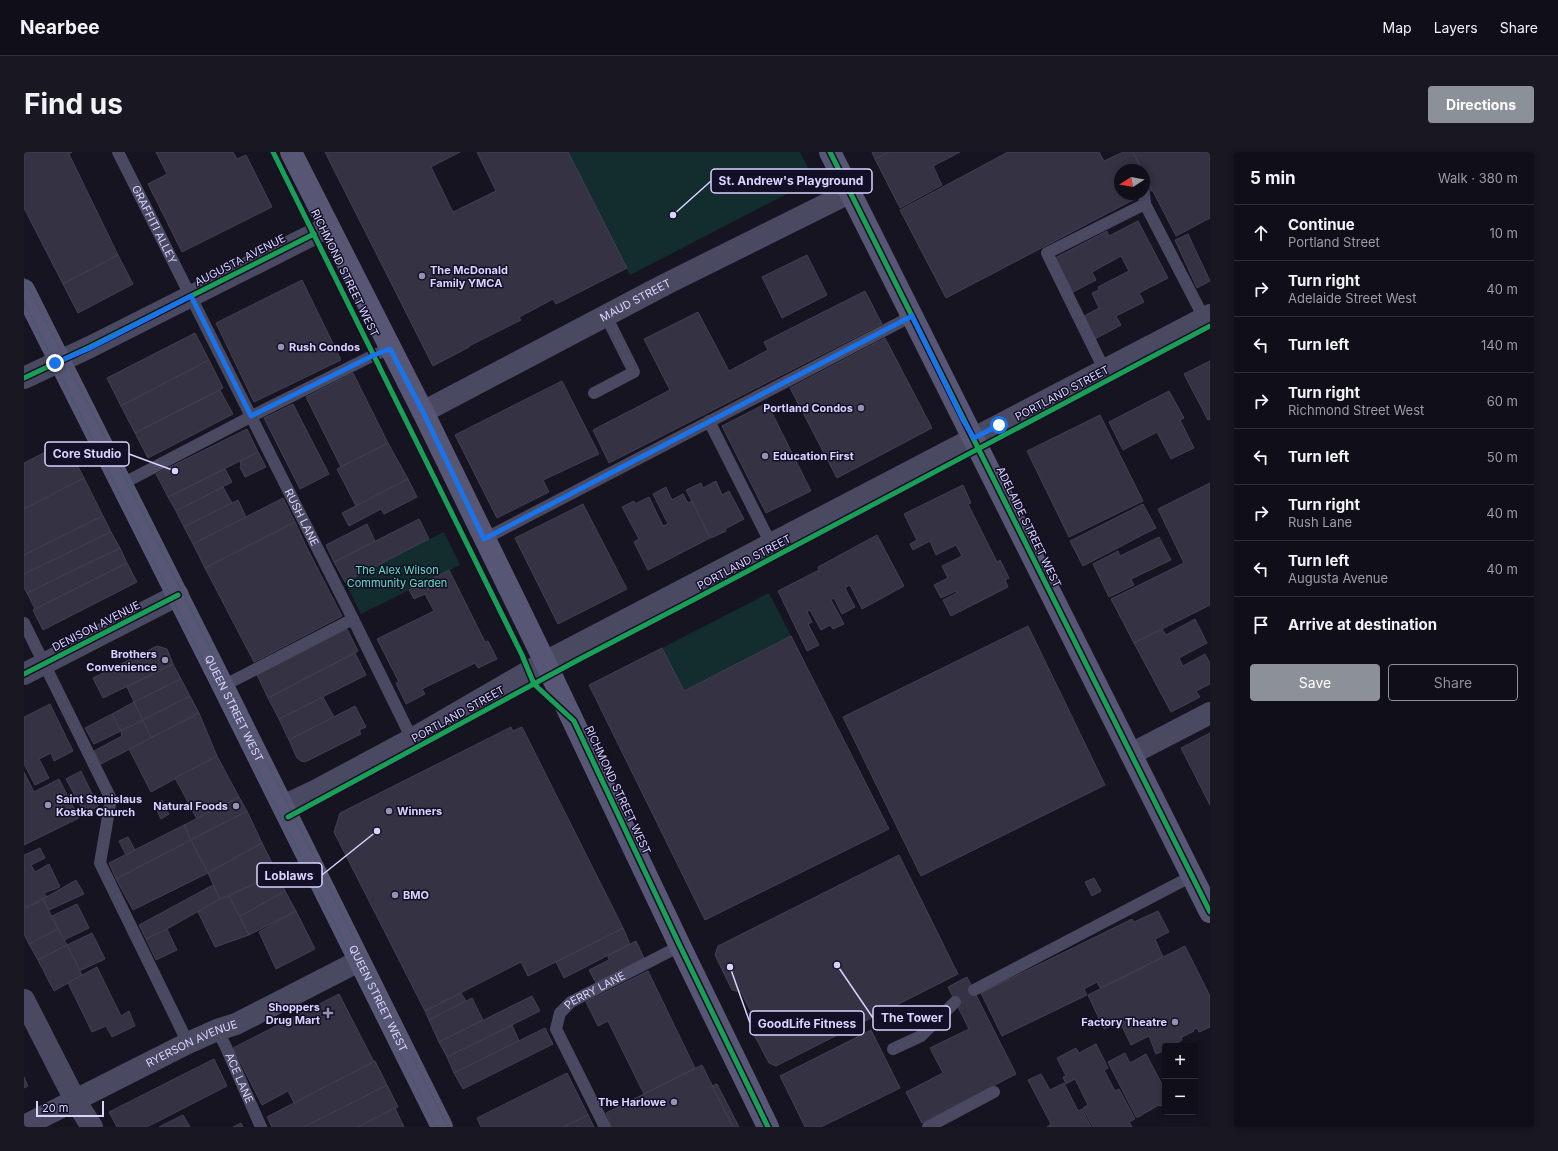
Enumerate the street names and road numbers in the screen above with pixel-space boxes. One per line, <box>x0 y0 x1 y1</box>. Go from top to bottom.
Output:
street label: GRAFFITI ALLEY <box>129 183 180 266</box>
street label: RICHMOND STREET WEST <box>308 207 382 339</box>
street label: AUGUSTA AVENUE <box>192 231 288 289</box>
street label: MAUD STREET <box>597 276 673 325</box>
street label: PORTLAND STREET <box>1013 362 1111 424</box>
street label: ADELAIDE STREET WEST <box>994 464 1064 590</box>
street label: RUSH LANE <box>282 486 322 548</box>
street label: PORTLAND STREET <box>695 531 793 593</box>
street label: DENISON AVENUE <box>50 598 142 654</box>
street label: QUEEN STREET WEST <box>201 652 266 764</box>
street label: PORTLAND STREET <box>409 683 507 745</box>
street label: RICHMOND STREET WEST <box>582 724 654 856</box>
street label: QUEEN STREET WEST <box>346 943 411 1054</box>
street label: PERRY LANE <box>561 968 627 1012</box>
street label: RYERSON AVENUE <box>143 1017 239 1070</box>
street label: ACE LANE <box>222 1051 257 1105</box>

